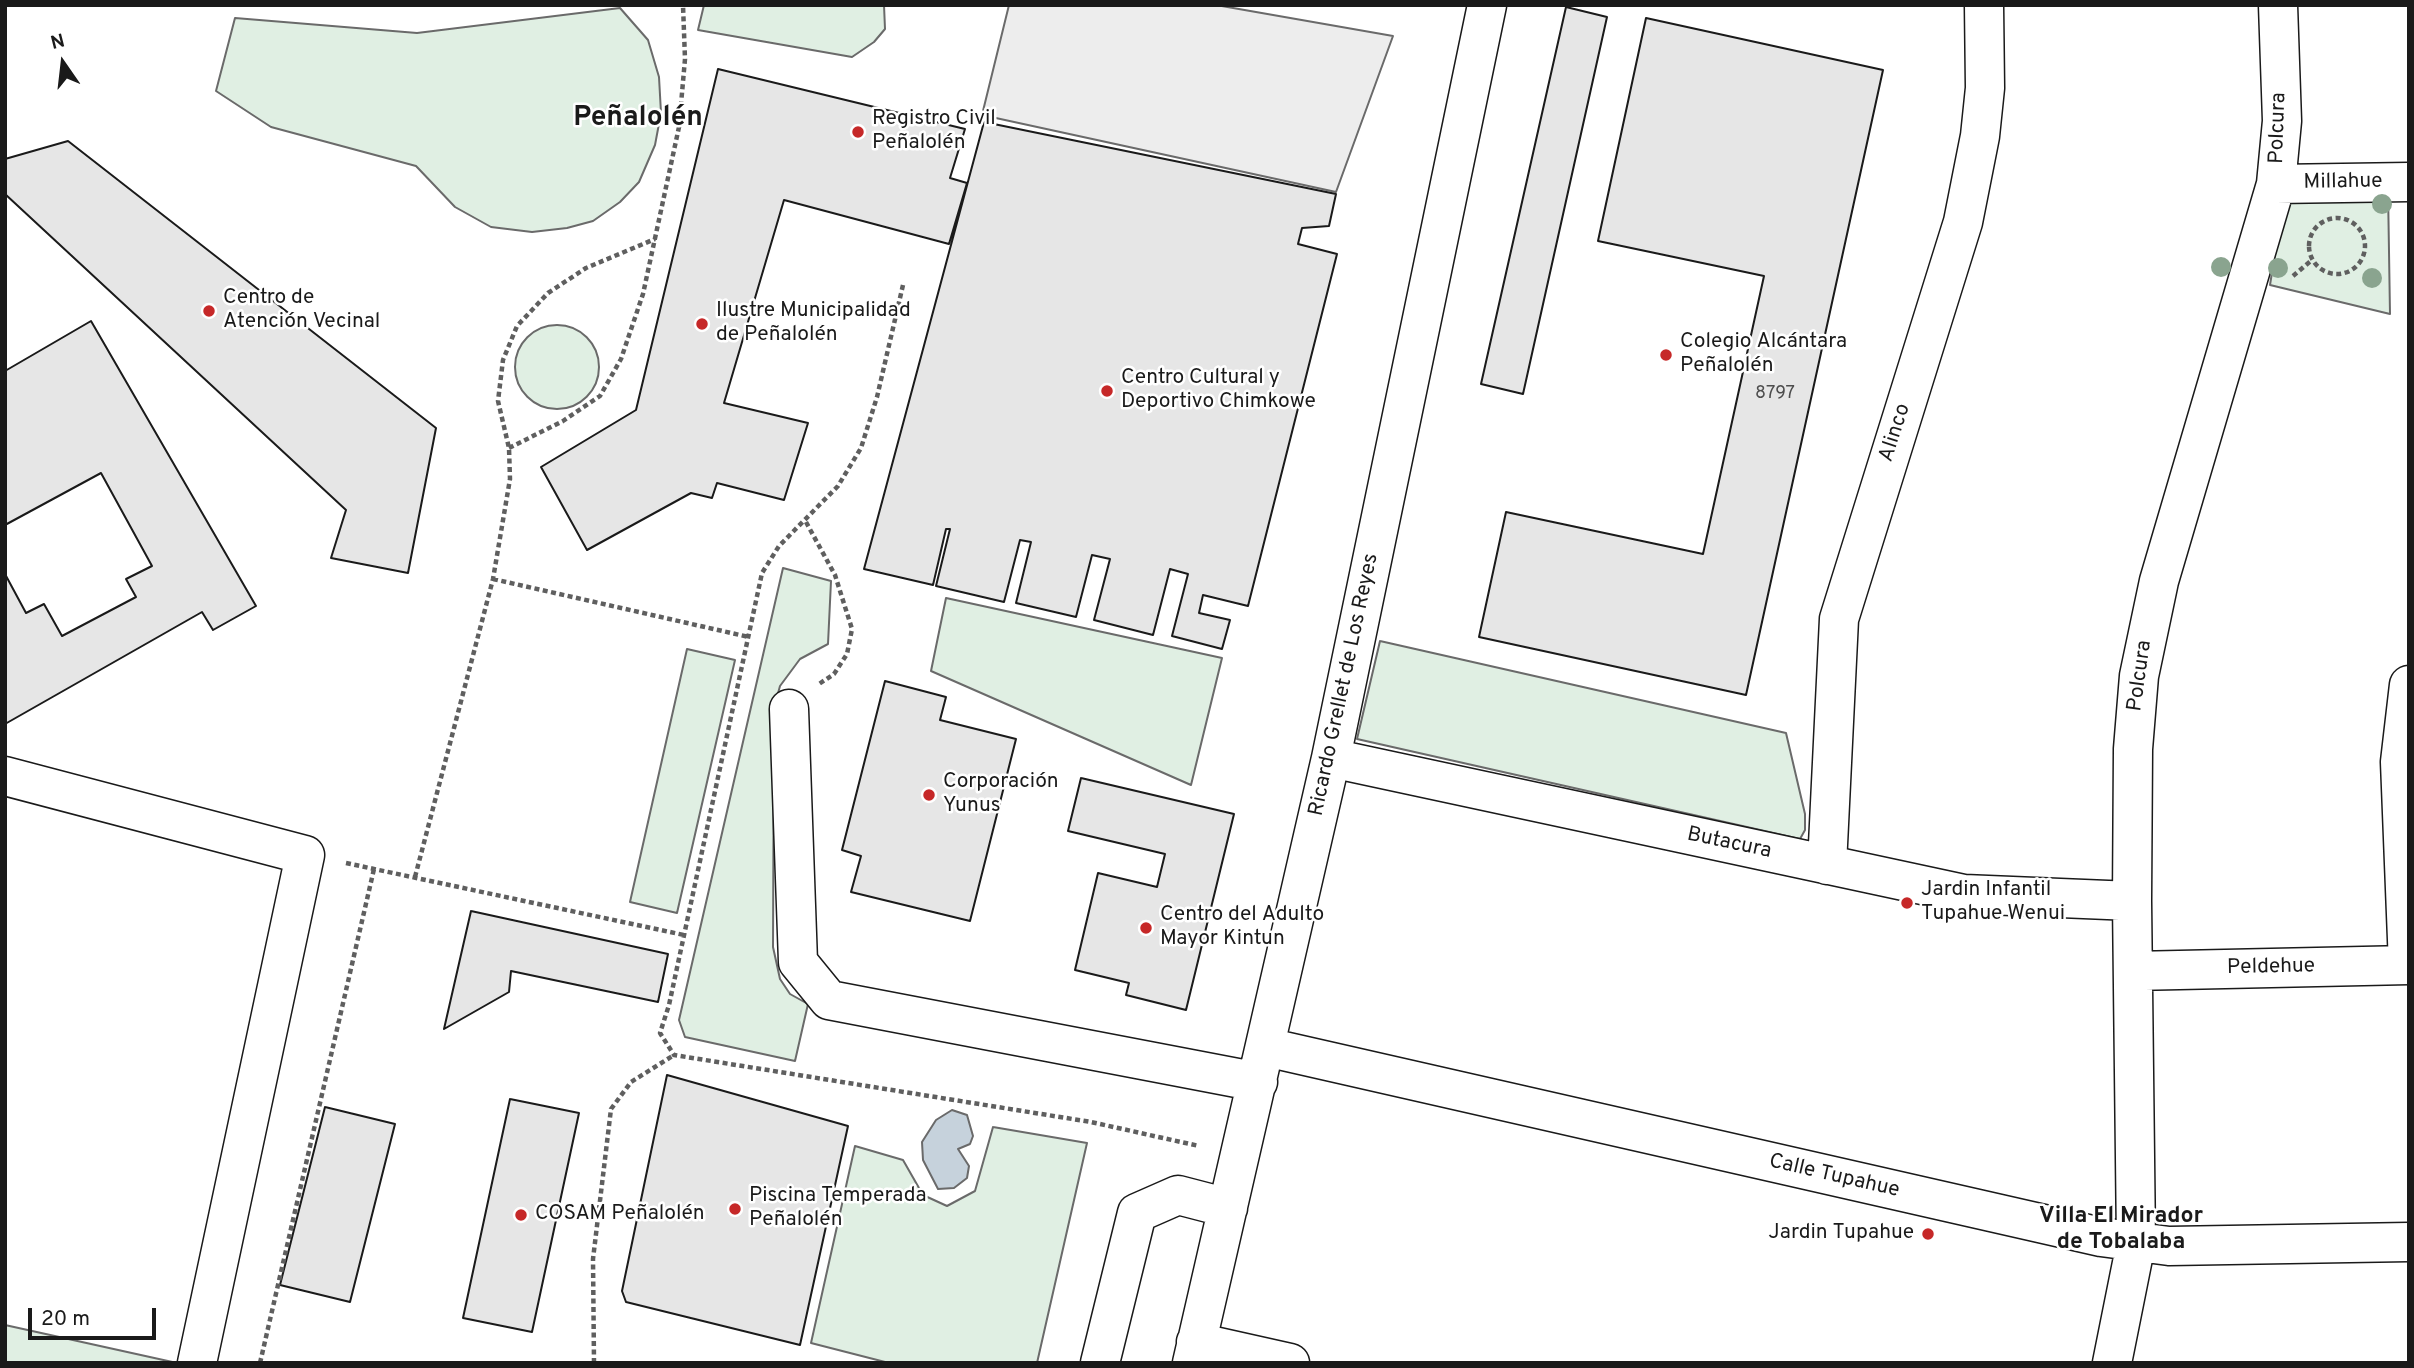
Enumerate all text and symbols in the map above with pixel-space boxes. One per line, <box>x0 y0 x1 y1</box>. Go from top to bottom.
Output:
north arrow <box>28 28 98 98</box>
text: N <box>48 29 67 56</box>
street label: Polcura <box>2265 92 2293 164</box>
district label: Peñalolén <box>573 102 703 136</box>
place label: Registro Civil Peñalolén <box>872 107 996 157</box>
marker: Registro Civil Peñalolén <box>850 124 866 140</box>
street label: Millahue <box>2303 170 2383 196</box>
place label: Centro de Atención Vecinal <box>223 286 380 336</box>
place label: Ilustre Municipalidad de Peñalolén <box>716 299 911 349</box>
marker: Centro de Atención Vecinal <box>201 303 217 319</box>
marker: Ilustre Municipalidad de Peñalolén <box>694 316 710 332</box>
place label: Colegio Alcántara Peñalolén <box>1680 330 1847 380</box>
marker: Colegio Alcántara Peñalolén <box>1658 347 1674 363</box>
place label: Centro Cultural y Deportivo Chimkowe <box>1121 366 1316 416</box>
marker: Centro Cultural y Deportivo Chimkowe <box>1099 383 1115 399</box>
house number: 8797 <box>1755 383 1795 405</box>
street label: Alinco <box>1875 401 1917 465</box>
street label: Ricardo Grellet de Los Reyes <box>1305 551 1385 819</box>
street label: Polcura <box>2124 639 2158 713</box>
place label: Corporación Yunus <box>943 770 1059 820</box>
marker: Corporación Yunus <box>921 787 937 803</box>
street label: Butacura <box>1684 823 1774 865</box>
place label: Jardin Infantil Tupahue Wenui <box>1921 878 2065 928</box>
marker: Jardin Infantil Tupahue Wenui <box>1899 895 1915 911</box>
place label: Centro del Adulto Mayor Kintun <box>1160 903 1324 953</box>
marker: Centro del Adulto Mayor Kintun <box>1138 920 1154 936</box>
street label: Peldehue <box>2227 955 2315 981</box>
street label: Calle Tupahue <box>1766 1150 1902 1204</box>
place label: Piscina Temperada Peñalolén <box>749 1184 927 1234</box>
marker: Piscina Temperada Peñalolén <box>727 1201 743 1217</box>
place label: COSAM Peñalolén <box>535 1202 705 1228</box>
district label: Villa El Mirador de Tobalaba <box>2039 1203 2203 1257</box>
marker: COSAM Peñalolén <box>513 1207 529 1223</box>
place label: Jardin Tupahue <box>1768 1221 1914 1247</box>
marker: Jardin Tupahue <box>1920 1226 1936 1242</box>
scale bar <box>32 1294 159 1338</box>
text: 20 m <box>41 1306 90 1333</box>

